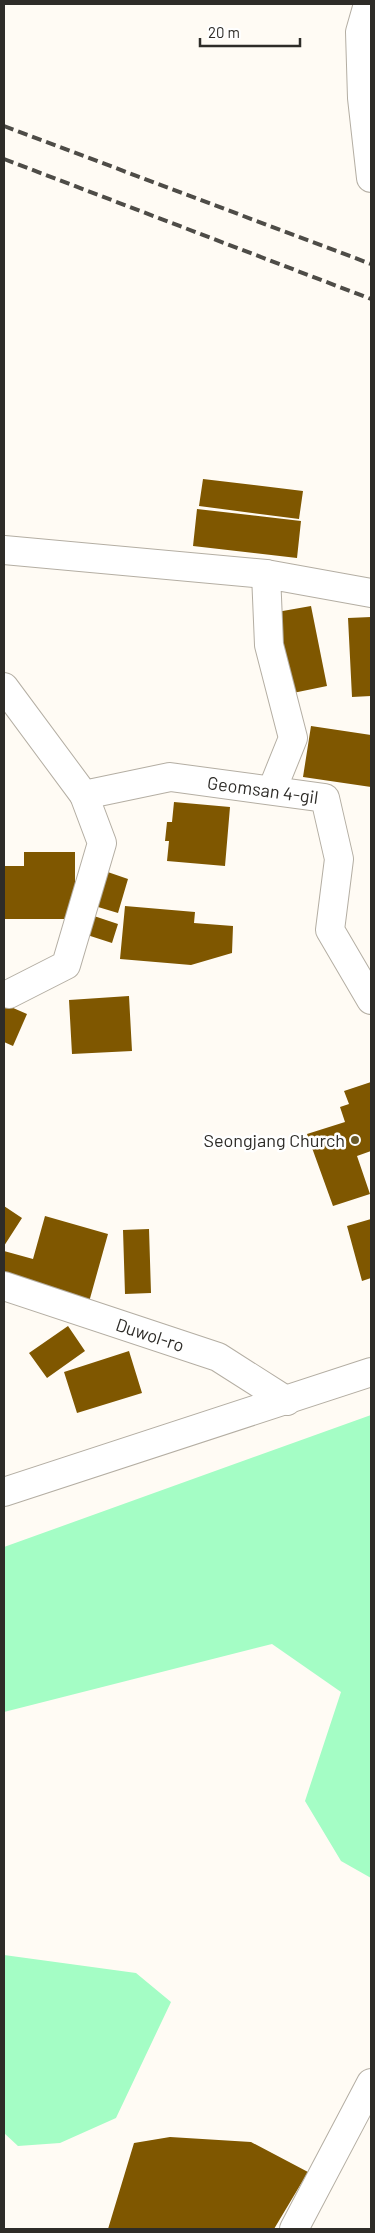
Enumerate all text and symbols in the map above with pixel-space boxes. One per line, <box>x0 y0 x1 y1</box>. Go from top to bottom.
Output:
scale bar <box>200 15 300 47</box>
text: 20 m <box>208 23 240 41</box>
street label: Geomsan 4-gil <box>206 771 320 808</box>
place label: Seongjang Church <box>203 1129 345 1151</box>
marker: Seongjang Church <box>349 1134 361 1146</box>
street label: Duwol-ro <box>113 1313 187 1356</box>

